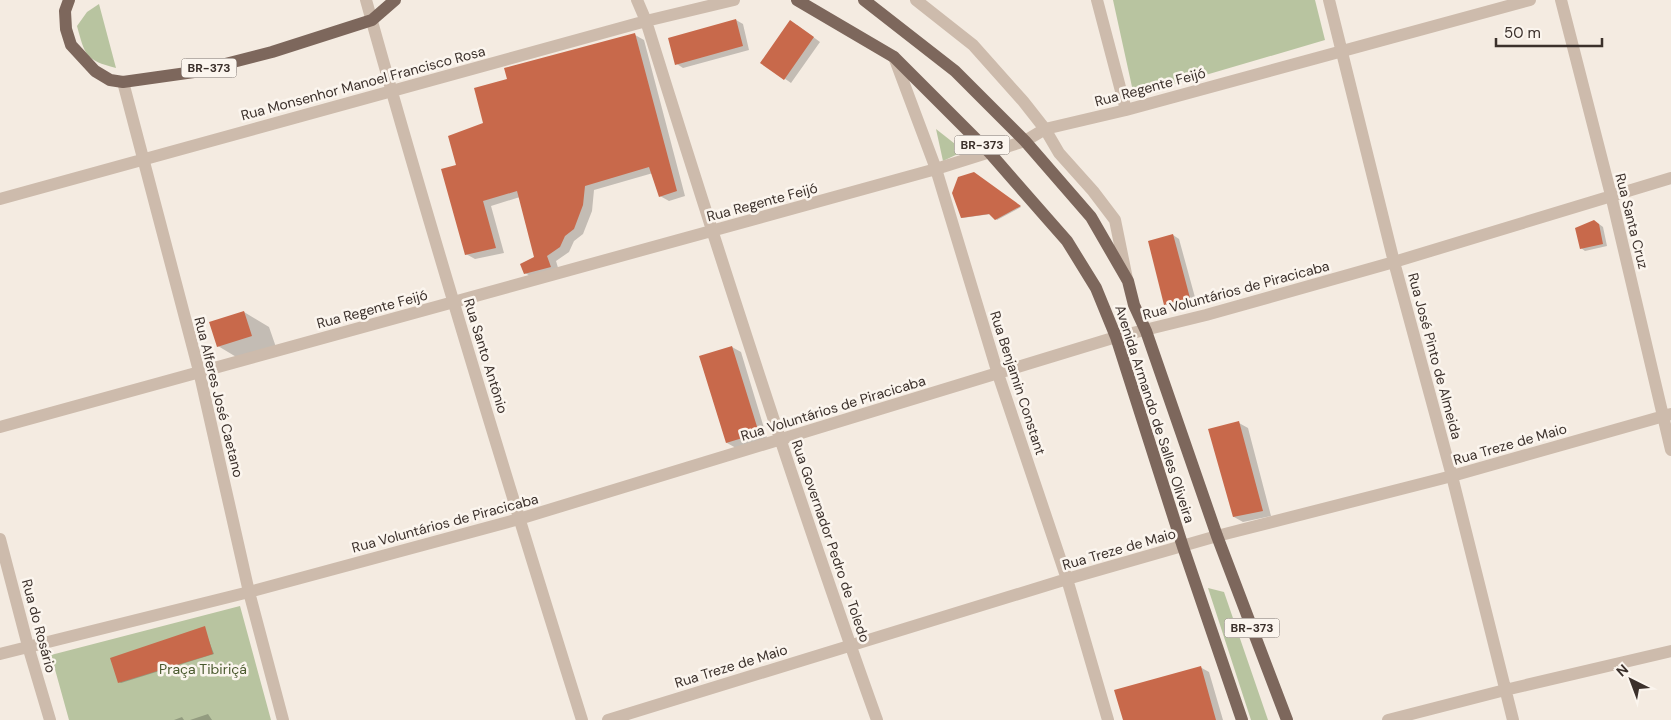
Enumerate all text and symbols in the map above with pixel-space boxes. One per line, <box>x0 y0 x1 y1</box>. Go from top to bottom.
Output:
scale bar <box>1496 15 1602 47</box>
text: 50 m <box>1504 23 1541 43</box>
street label: Rua Monsenhor Manoel Francisco Rosa <box>239 42 487 124</box>
road number: BR-373 <box>182 58 236 78</box>
street label: Rua Regente Feijó <box>1093 64 1207 110</box>
road number: BR-373 <box>954 136 1010 154</box>
street label: Rua Santa Cruz <box>1611 171 1653 271</box>
street label: Rua Regente Feijó <box>705 179 819 225</box>
street label: Rua Voluntários de Piracicaba <box>1141 256 1331 324</box>
street label: Rua José Pinto de Almeida <box>1404 271 1466 441</box>
street label: Rua Regente Feijó <box>315 286 429 332</box>
street label: Rua Santo Antônio <box>460 296 512 416</box>
street label: Avenida Armando de Salles Oliveira <box>1111 303 1199 525</box>
street label: Rua Benjamin Constant <box>986 309 1050 457</box>
street label: Rua Alferes José Caetano <box>190 315 248 479</box>
street label: Rua Voluntários de Piracicaba <box>738 371 928 445</box>
street label: Rua Treze de Maio <box>1451 419 1569 469</box>
street label: Rua Governador Pedro de Toledo <box>788 437 874 645</box>
street label: Rua Voluntários de Piracicaba <box>350 489 540 557</box>
street label: Rua Treze de Maio <box>1060 524 1178 574</box>
street label: Rua do Rosário <box>18 577 60 675</box>
road number: BR-373 <box>1224 618 1280 638</box>
street label: Rua Treze de Maio <box>672 640 790 692</box>
north arrow <box>1606 655 1656 705</box>
park label: Praça Tibiriçá <box>159 660 247 678</box>
text: N <box>1612 660 1632 680</box>

